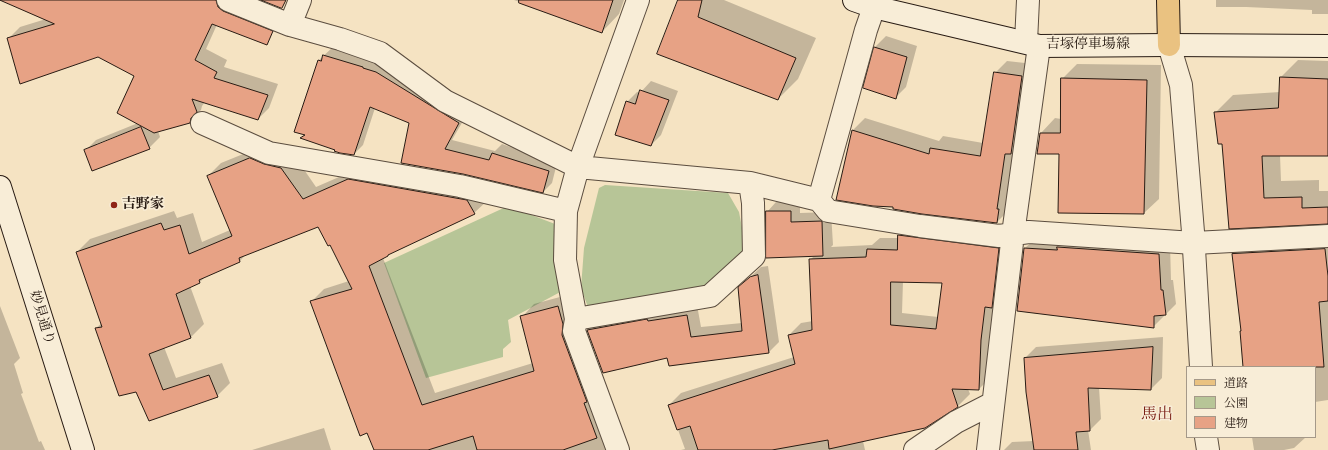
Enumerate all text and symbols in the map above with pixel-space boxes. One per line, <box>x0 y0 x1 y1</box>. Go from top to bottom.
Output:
street label: 吉塚停車場線 <box>1046 37 1130 53</box>
place label: 吉野家 <box>122 197 164 213</box>
marker: 吉野家 <box>109 200 119 210</box>
street label: 妙見通り <box>25 289 57 347</box>
legend <box>1186 366 1316 438</box>
text: 道路 <box>1224 376 1248 391</box>
text: 公園 <box>1224 396 1248 411</box>
district label: 馬出 <box>1141 406 1173 426</box>
text: 建物 <box>1224 416 1248 431</box>

